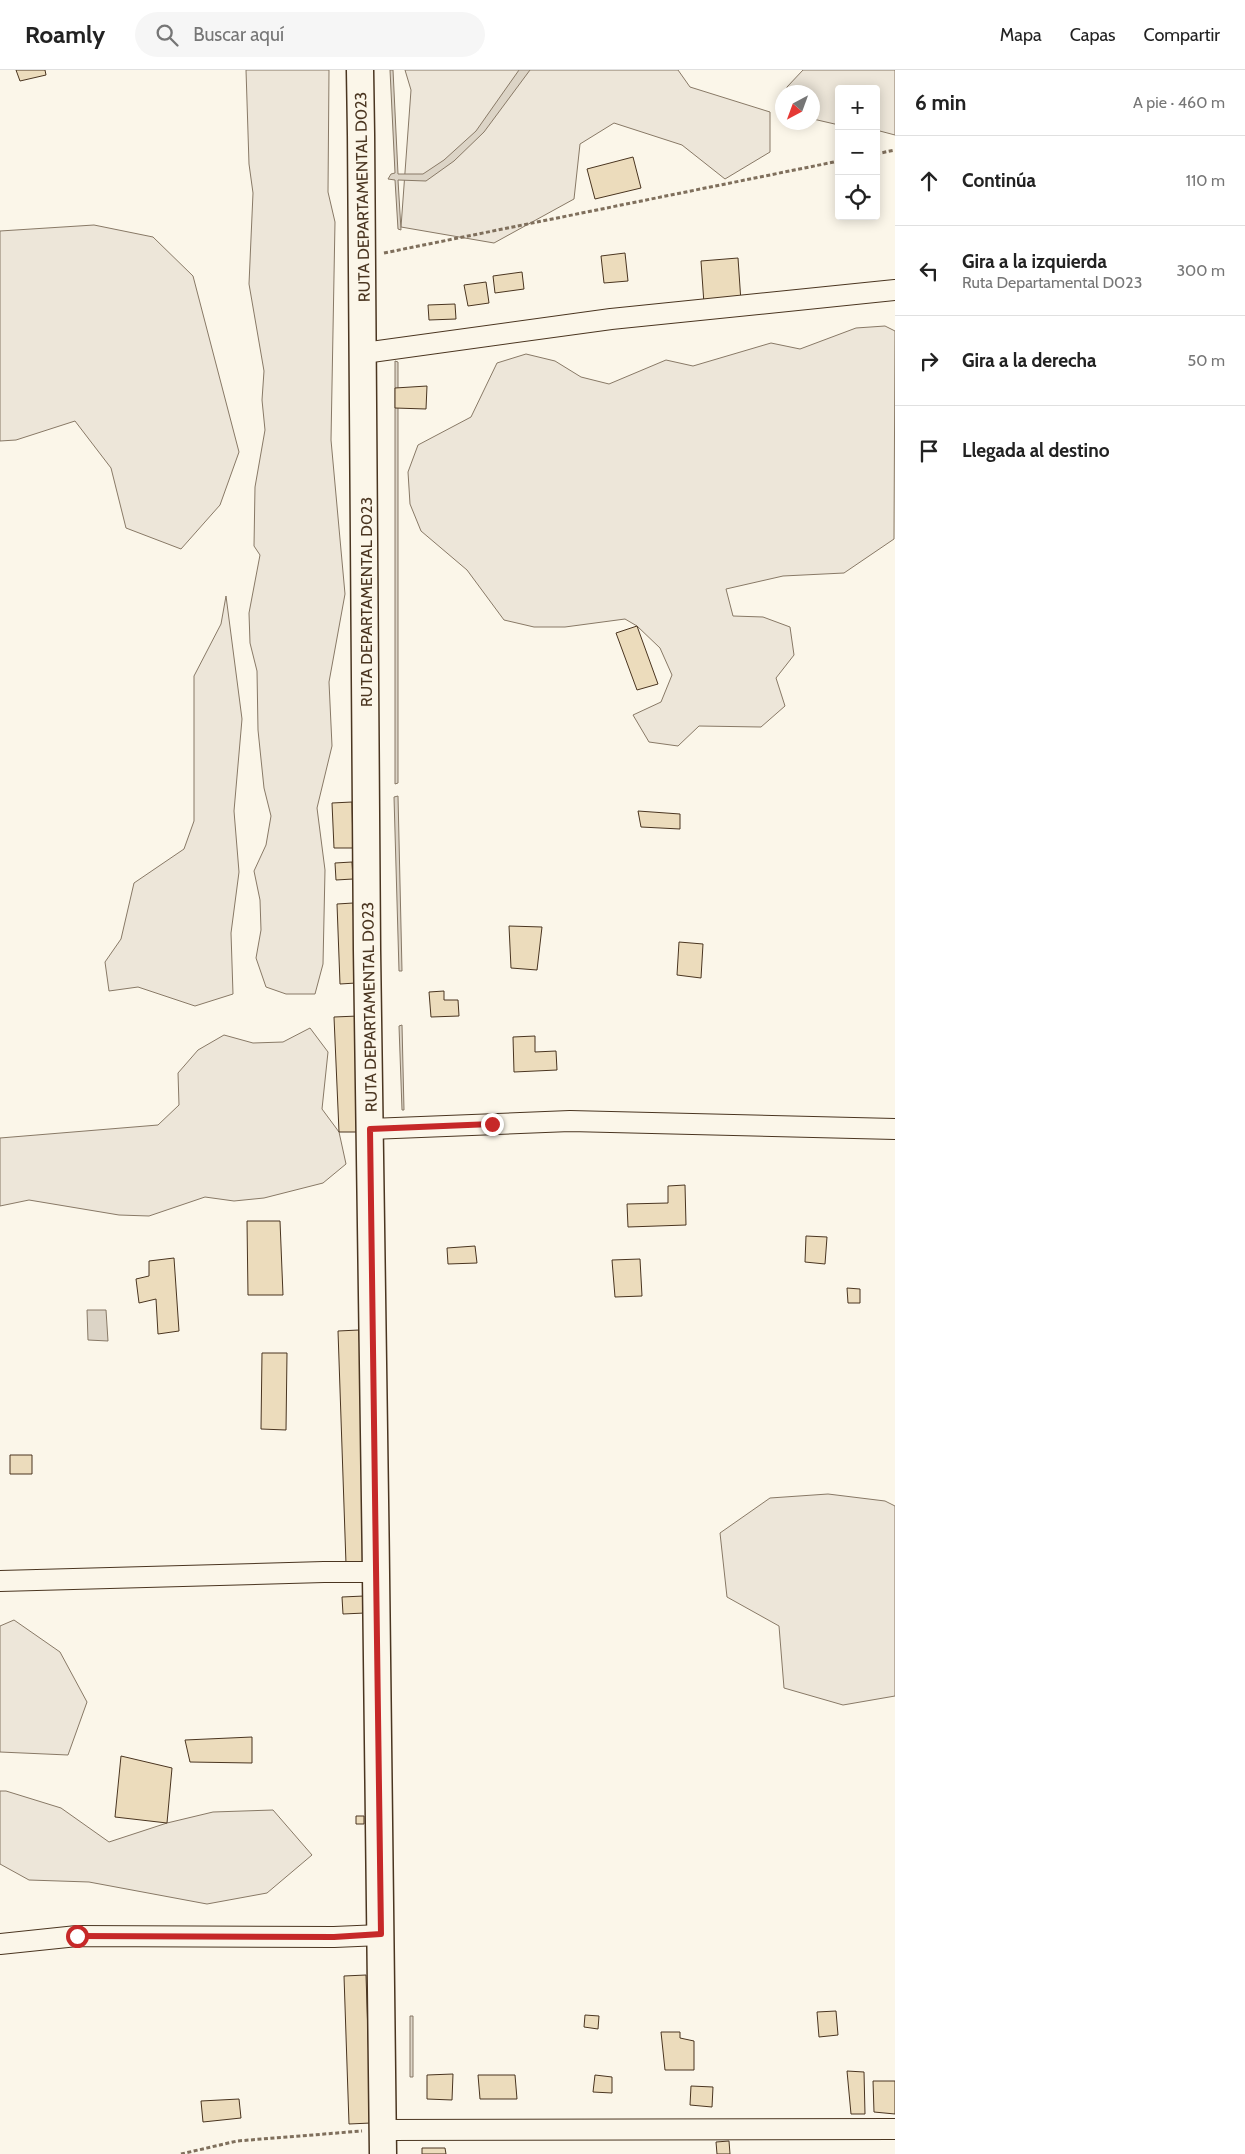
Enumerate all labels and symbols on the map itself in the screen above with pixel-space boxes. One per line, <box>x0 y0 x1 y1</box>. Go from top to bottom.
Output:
north arrow <box>775 85 820 130</box>
street label: RUTA DEPARTAMENTAL D023 <box>351 92 374 302</box>
street label: RUTA DEPARTAMENTAL D023 <box>357 497 376 707</box>
street label: RUTA DEPARTAMENTAL D023 <box>358 902 381 1112</box>
route end <box>481 1113 504 1136</box>
route start <box>66 1925 89 1948</box>

